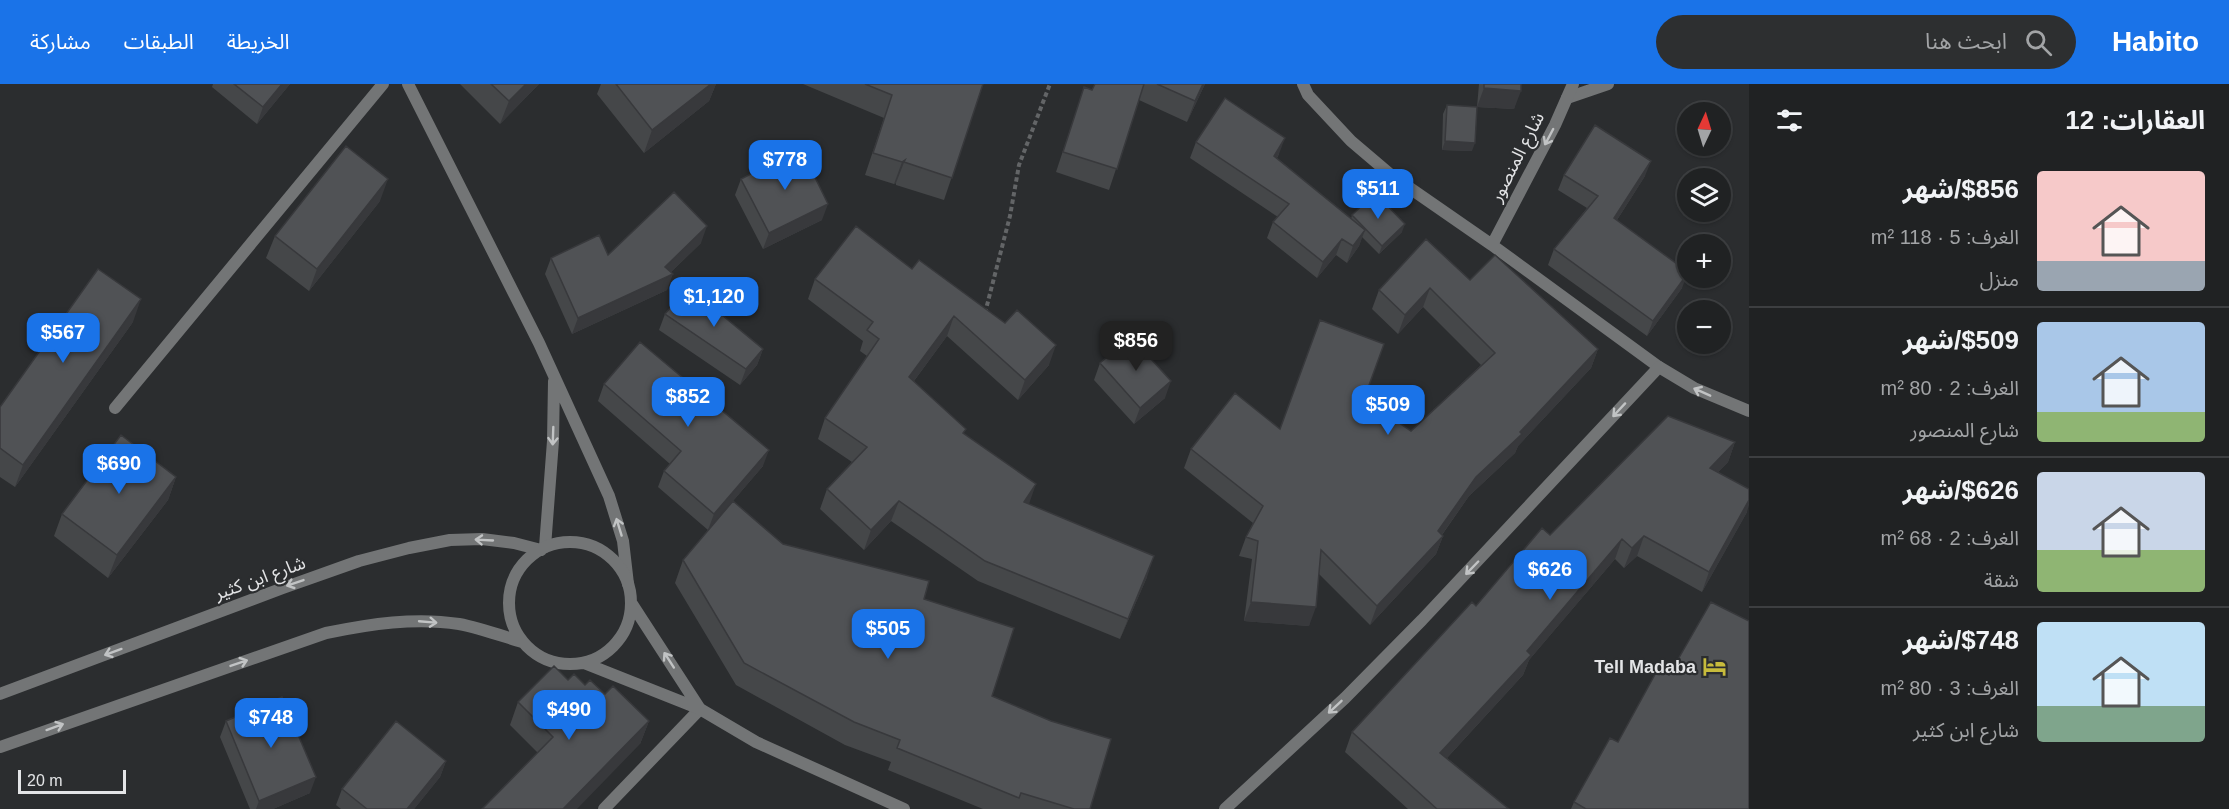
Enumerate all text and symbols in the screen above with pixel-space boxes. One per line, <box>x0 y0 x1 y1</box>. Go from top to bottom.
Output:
search box <box>1656 15 2076 69</box>
icon: search <box>2022 26 2055 59</box>
text: Habito <box>2112 26 2199 57</box>
text: ابحث هنا <box>1925 29 2007 54</box>
text: مشاركة <box>30 30 91 53</box>
text: الطبقات <box>124 30 194 53</box>
text: الخريطة <box>227 30 290 53</box>
north arrow <box>1677 102 1731 156</box>
map controls <box>1677 102 1731 354</box>
icon: filters <box>1773 104 1806 137</box>
text: العقارات: 12 <box>2065 105 2205 135</box>
street label: شارع المنصور <box>1485 109 1552 208</box>
one-way arrow <box>1543 128 1554 146</box>
pin: $778 <box>749 140 821 191</box>
text: $778 <box>763 148 807 170</box>
button: layers <box>1677 168 1731 222</box>
pin: $511 <box>1342 169 1414 220</box>
text: $856/شهر <box>1903 174 2019 204</box>
text: $511 <box>1356 177 1400 199</box>
icon: home <box>2085 195 2157 267</box>
text: الغرف: 5 · 118 m² <box>1871 226 2019 248</box>
button: + <box>1677 234 1731 288</box>
text: منزل <box>1980 268 2019 290</box>
pin: $1,120 <box>665 277 763 328</box>
text: $1,120 <box>683 285 745 307</box>
button: − <box>1677 300 1731 354</box>
pin: $567 <box>27 313 99 364</box>
text: $567 <box>41 321 85 343</box>
pin: $856 <box>1100 321 1172 372</box>
text: $509/شهر <box>1903 325 2019 355</box>
text: $856 <box>1114 329 1158 351</box>
icon: home <box>2085 346 2157 418</box>
pin: $852 <box>652 377 724 428</box>
text: الغرف: 2 · 80 m² <box>1880 377 2019 399</box>
text: $852 <box>666 385 710 407</box>
pin: $509 <box>1352 385 1424 436</box>
one-way arrow <box>1694 385 1712 397</box>
text: $509 <box>1366 393 1410 415</box>
one-way arrow <box>1612 402 1626 417</box>
text: شارع المنصور <box>1910 419 2019 441</box>
one-way arrow <box>547 425 558 445</box>
pin: $690 <box>83 444 155 495</box>
text: $690 <box>97 452 141 474</box>
text: $626/شهر <box>1903 475 2019 505</box>
icon: home <box>2085 496 2157 568</box>
one-way arrow <box>613 518 624 537</box>
text: الغرف: 2 · 68 m² <box>1880 527 2019 549</box>
one-way arrow <box>474 534 494 545</box>
pin: $626 <box>1514 550 1586 601</box>
street label: شارع ابن كثير <box>211 552 310 608</box>
text: $626 <box>1528 558 1572 580</box>
one-way arrow <box>1465 560 1479 575</box>
text: شقة <box>1984 569 2019 591</box>
one-way arrow <box>286 579 305 590</box>
pin: $505 <box>852 609 924 660</box>
one-way arrow <box>418 617 438 628</box>
text: $505 <box>866 617 910 639</box>
text: $748/شهر <box>1903 625 2019 655</box>
icon: home <box>2085 646 2157 718</box>
one-way arrow <box>104 647 122 658</box>
one-way arrow <box>662 652 675 669</box>
hotel icon: Tell Madaba <box>1701 654 1727 680</box>
one-way arrow <box>229 656 248 667</box>
place label: Tell Madaba <box>1594 657 1697 677</box>
text: الغرف: 3 · 80 m² <box>1880 677 2019 699</box>
pin: $490 <box>533 690 605 741</box>
pin: $748 <box>235 698 307 749</box>
text: $490 <box>547 698 591 720</box>
one-way arrow <box>1328 700 1343 714</box>
text: $748 <box>249 706 293 728</box>
text: شارع ابن كثير <box>1913 719 2019 741</box>
one-way arrow <box>45 721 64 732</box>
scale bar <box>18 767 126 794</box>
text: 20 m <box>27 772 63 789</box>

